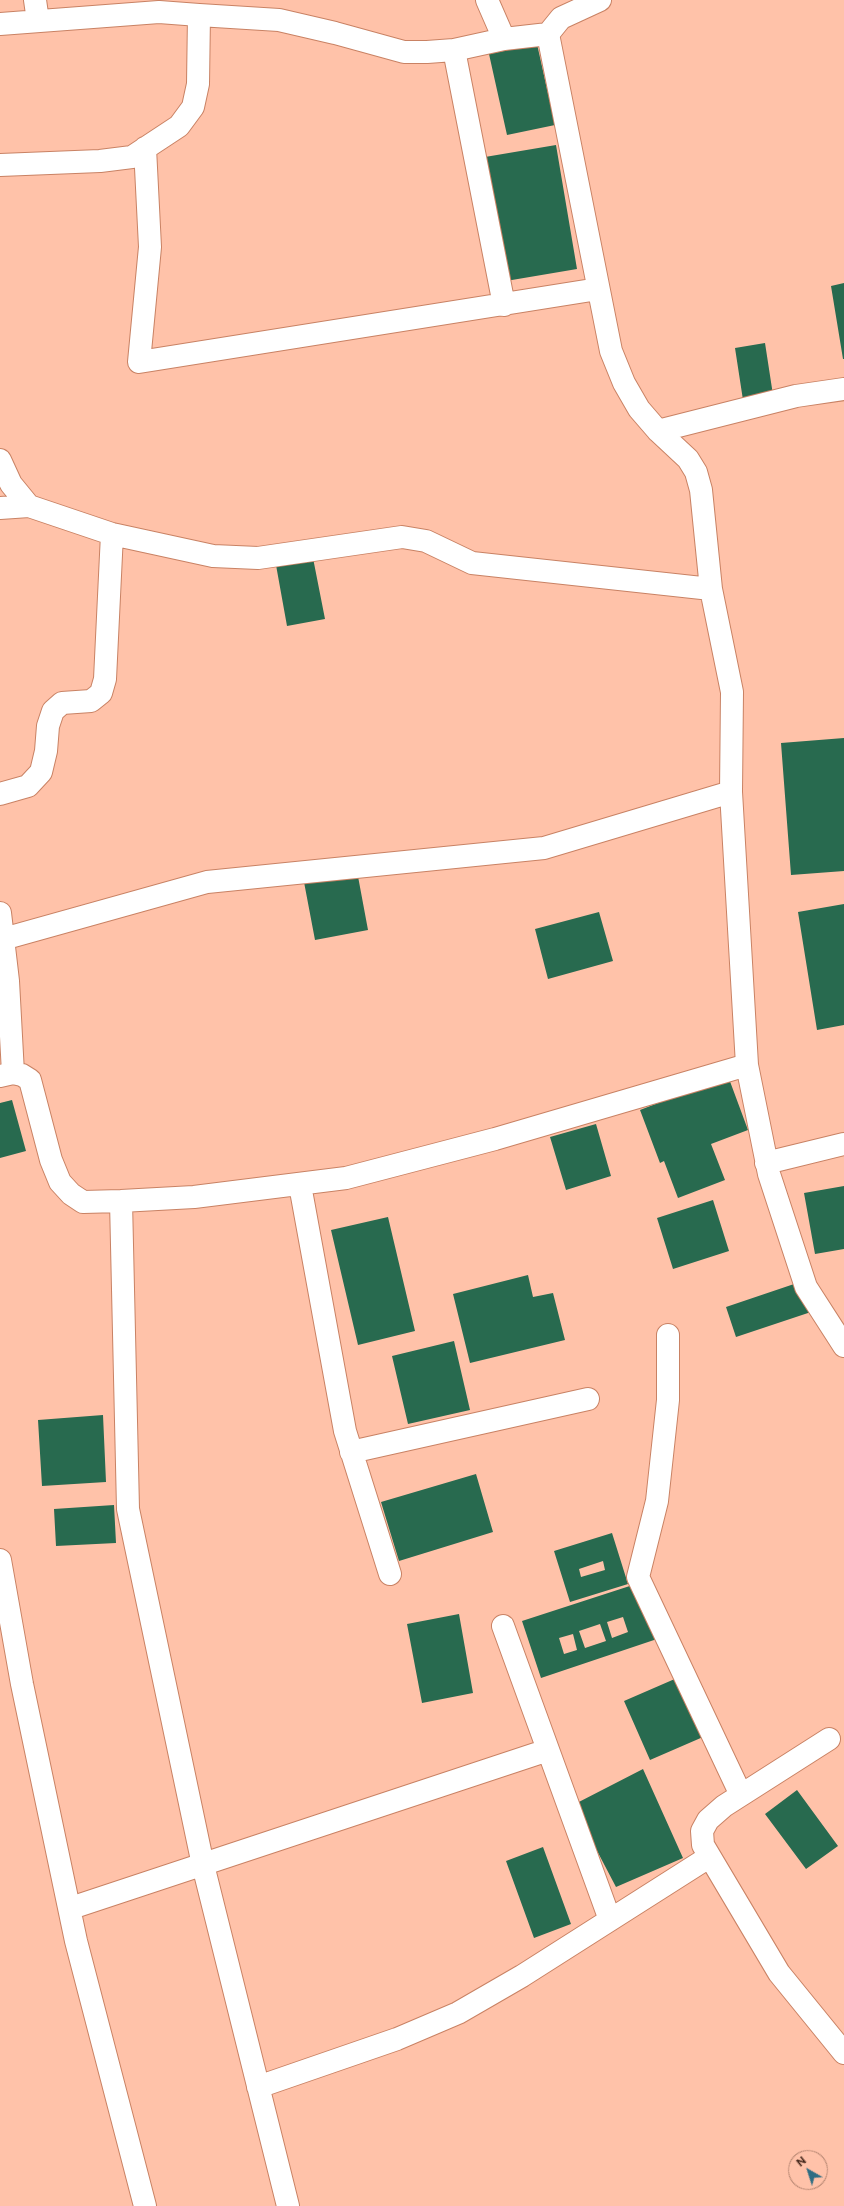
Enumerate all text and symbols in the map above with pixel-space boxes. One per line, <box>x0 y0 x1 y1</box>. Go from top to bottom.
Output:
north arrow <box>788 2150 828 2190</box>
text: N <box>794 2154 808 2169</box>

